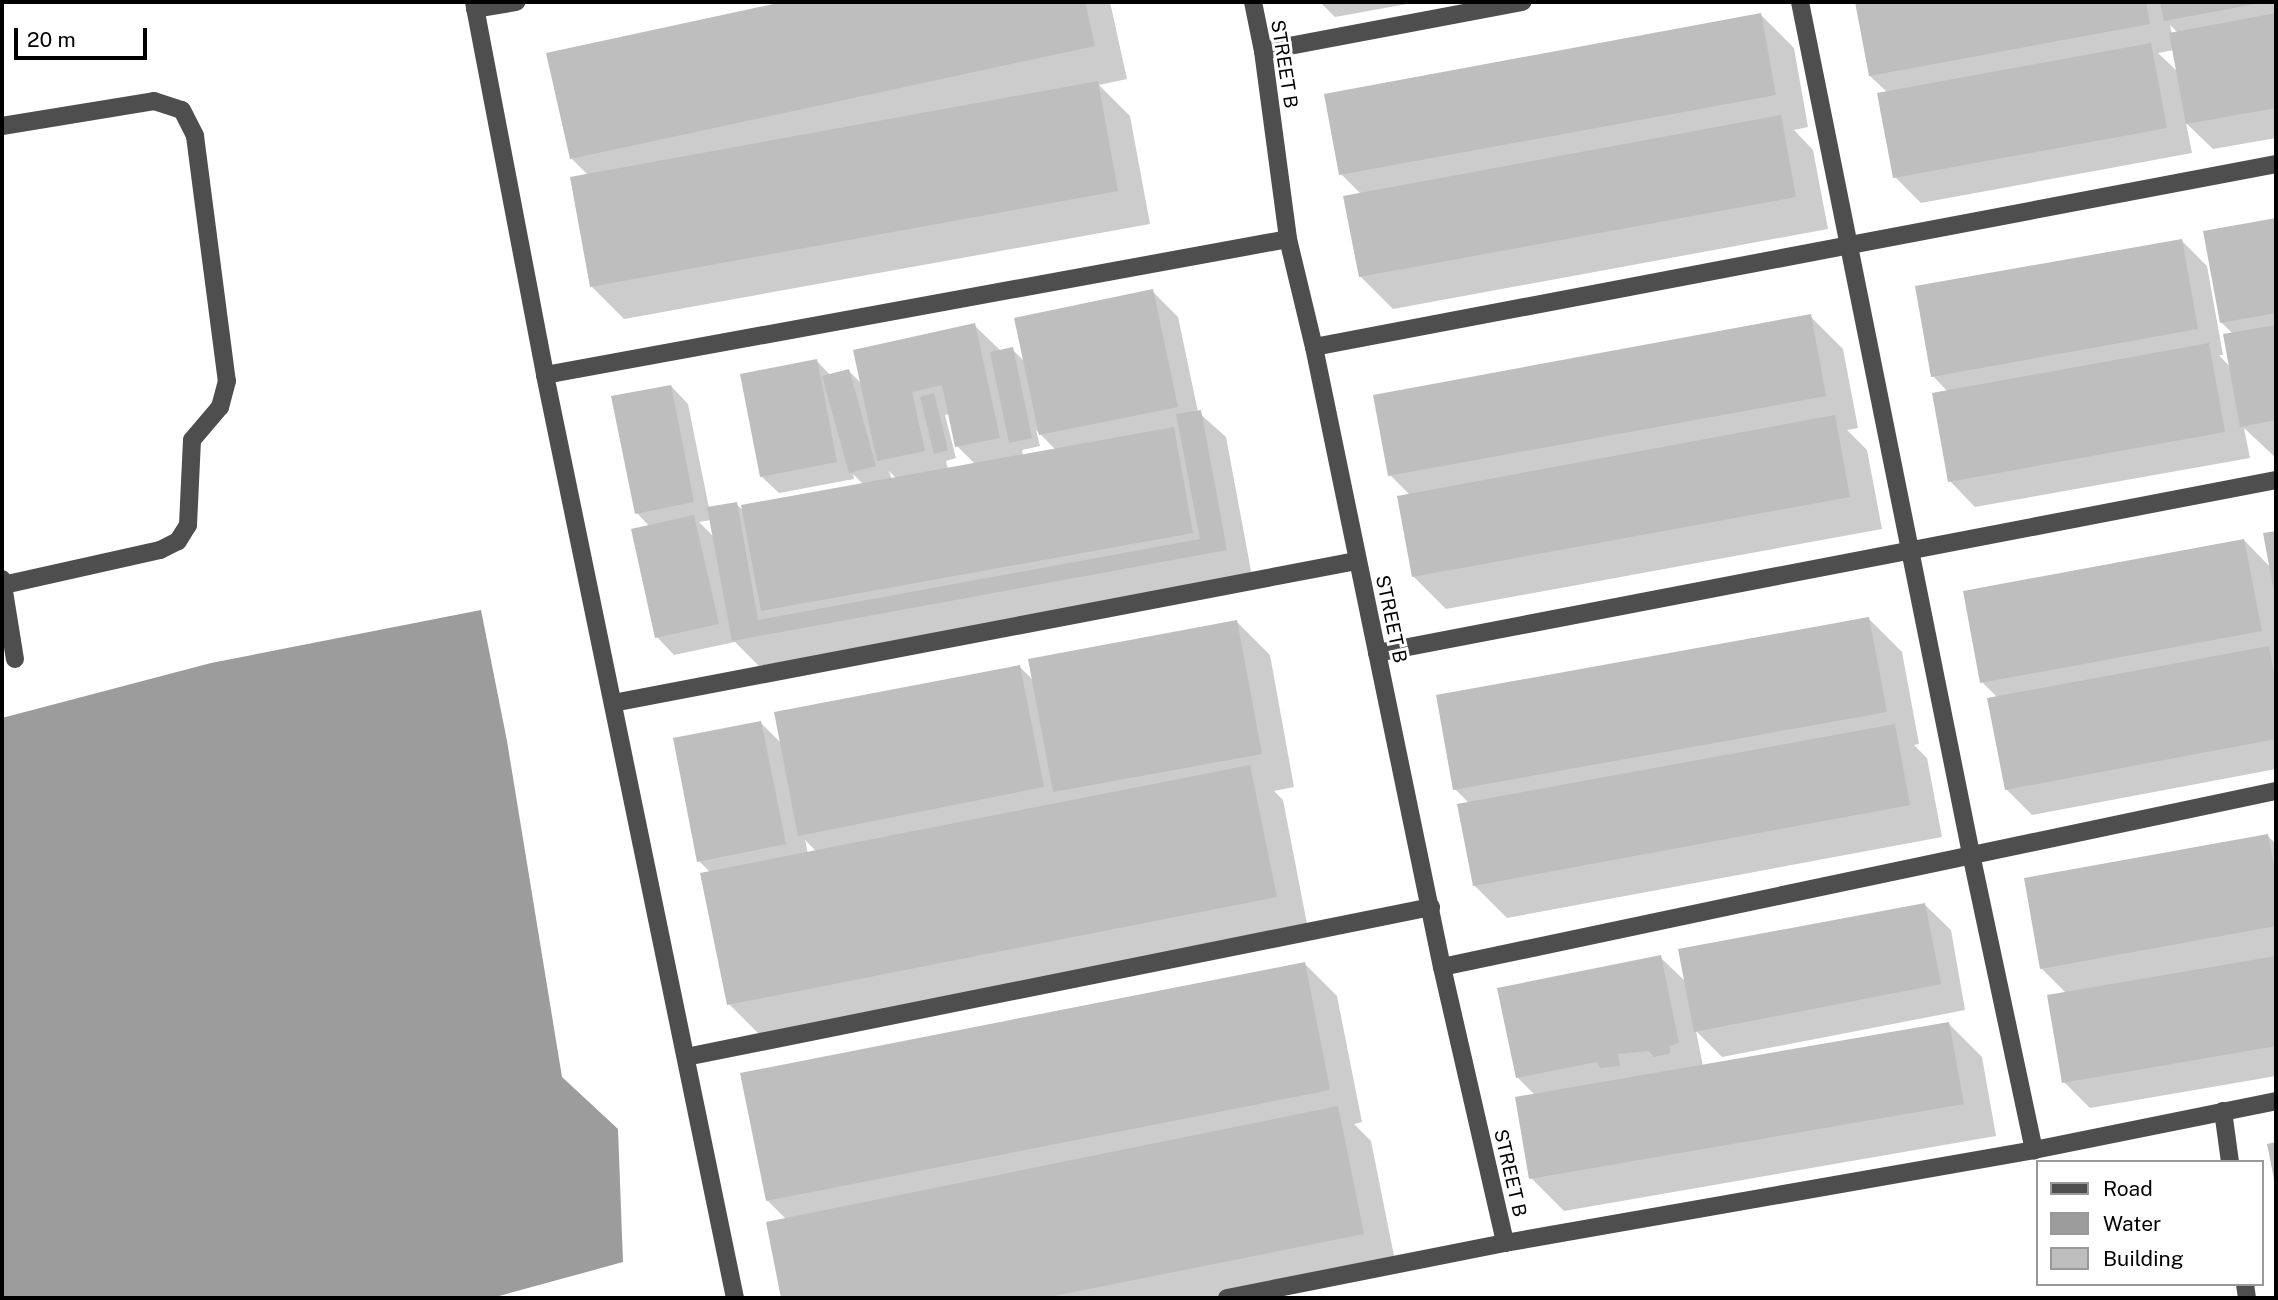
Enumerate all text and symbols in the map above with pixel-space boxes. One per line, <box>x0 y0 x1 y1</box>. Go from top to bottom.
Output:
scale bar <box>18 14 150 58</box>
street label: STREET B <box>1266 18 1302 110</box>
text: 20 m <box>27 27 76 52</box>
street label: STREET B <box>1371 573 1411 665</box>
street label: STREET B <box>1489 1127 1531 1219</box>
legend <box>2036 1160 2264 1286</box>
text: Road <box>2103 1176 2153 1201</box>
text: Water <box>2103 1211 2161 1236</box>
text: Building <box>2103 1246 2184 1271</box>

